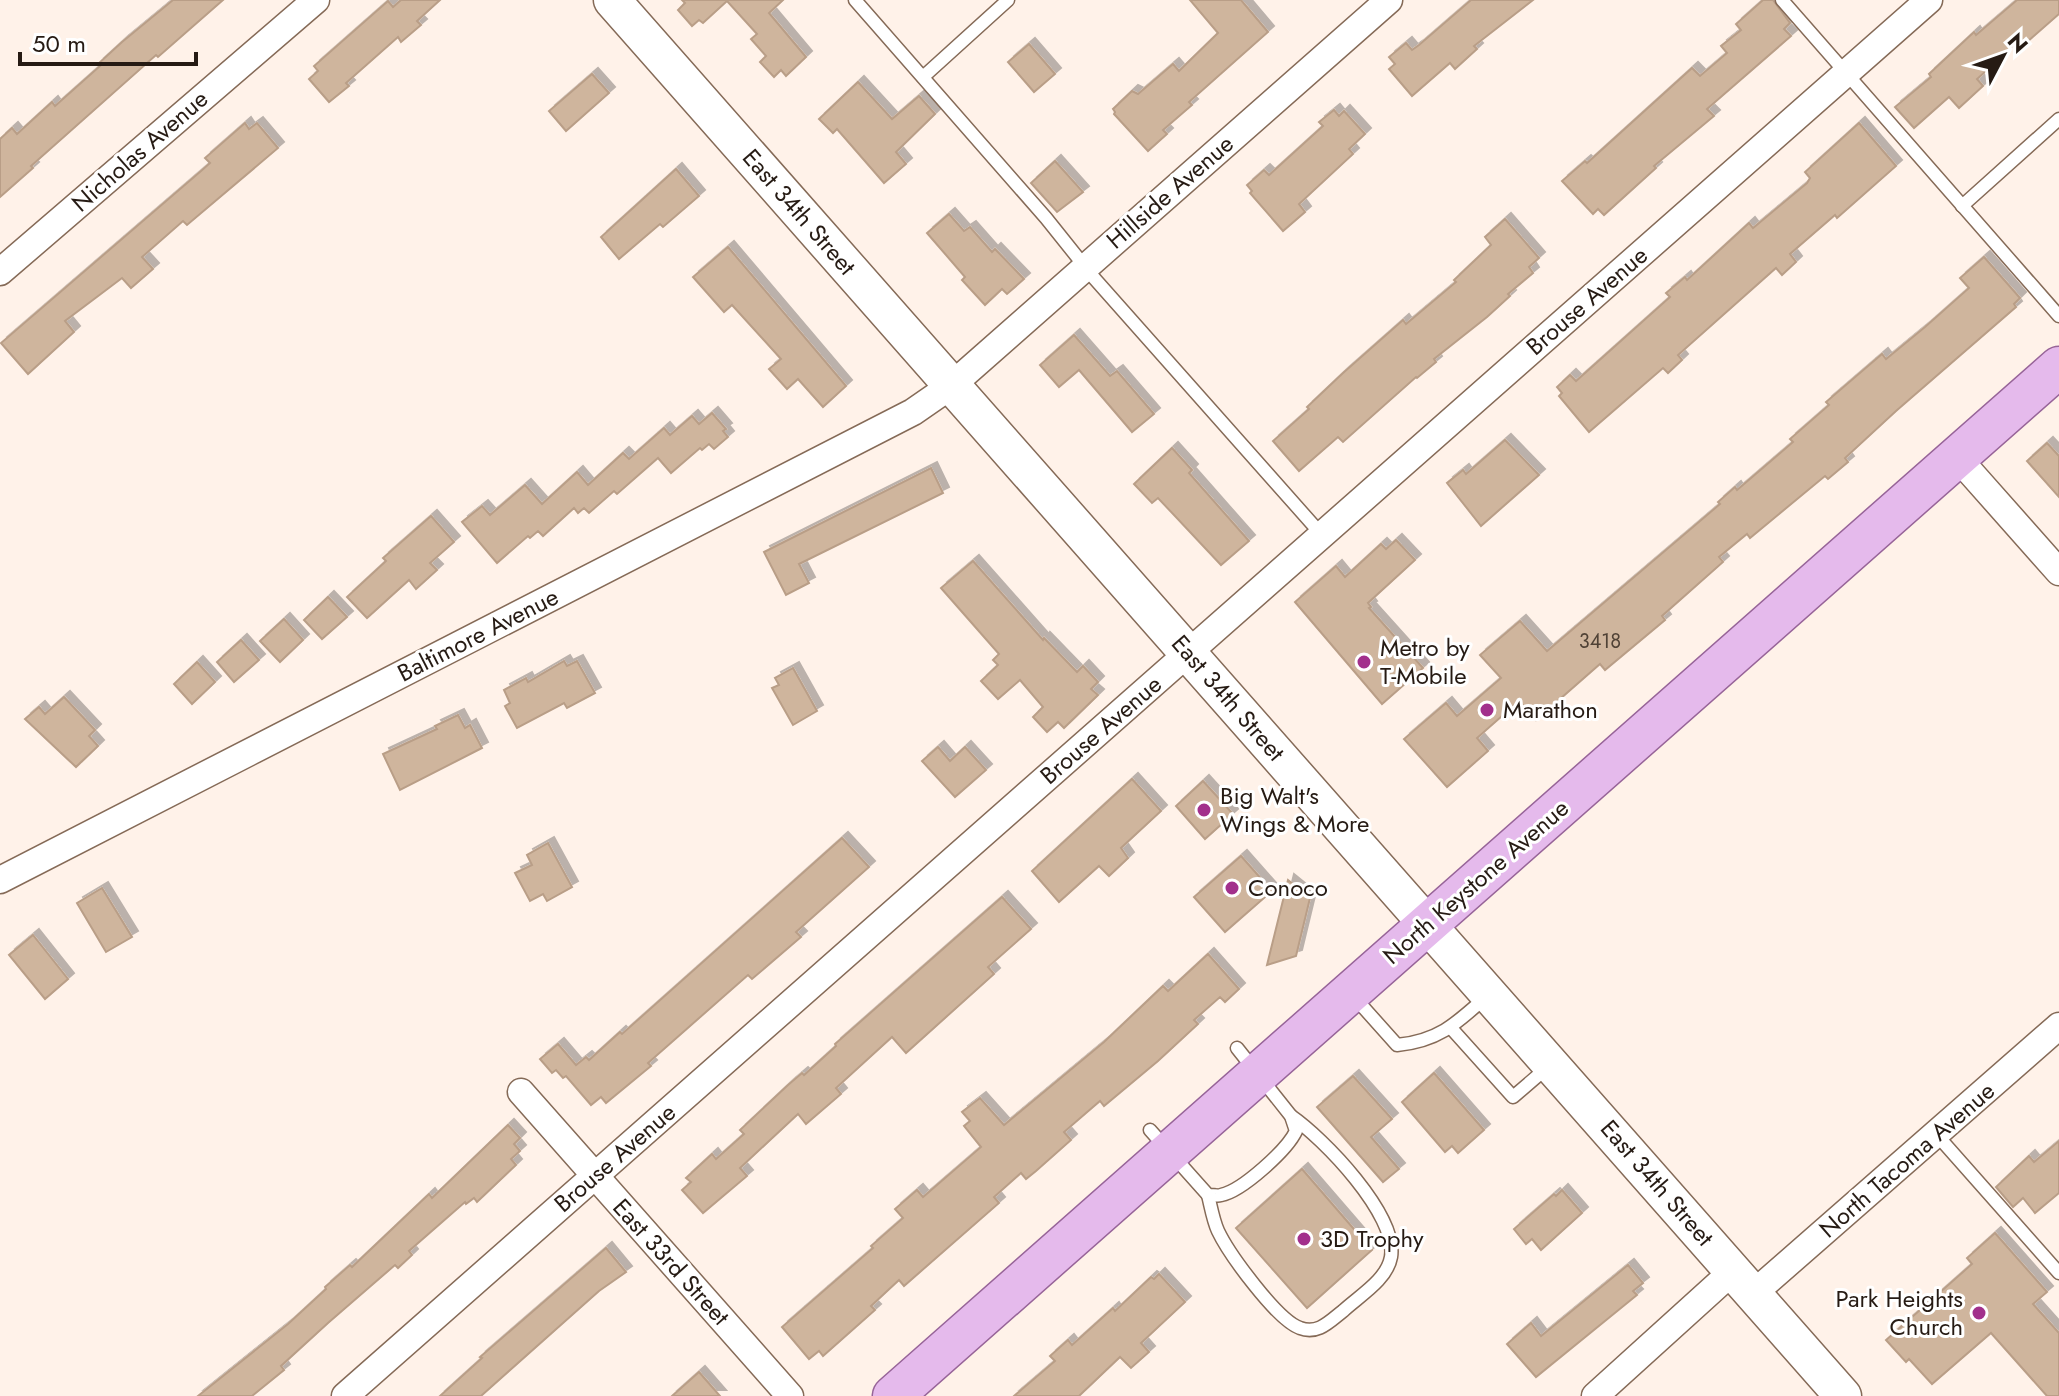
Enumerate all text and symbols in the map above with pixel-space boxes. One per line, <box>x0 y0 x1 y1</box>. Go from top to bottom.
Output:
scale bar <box>20 16 196 66</box>
north arrow <box>1963 16 2043 96</box>
text: 50 m <box>32 26 86 61</box>
text: N <box>2000 26 2036 60</box>
street label: Nicholas Avenue <box>64 81 216 220</box>
street label: Hillside Avenue <box>1098 126 1241 257</box>
street label: East 34th Street <box>735 141 864 283</box>
street label: Brouse Avenue <box>1518 238 1655 363</box>
street label: Baltimore Avenue <box>391 579 564 690</box>
street label: East 34th Street <box>1164 627 1293 769</box>
house number: 3418 <box>1579 627 1621 656</box>
place label: Metro by T-Mobile <box>1380 630 1470 693</box>
marker: Metro by T-Mobile <box>1355 653 1373 671</box>
street label: Brouse Avenue <box>1032 667 1169 792</box>
place label: Marathon <box>1503 692 1598 727</box>
marker: Marathon <box>1478 701 1496 719</box>
place label: Big Walt's Wings & More <box>1220 778 1369 841</box>
street label: North Keystone Avenue <box>1375 791 1576 972</box>
marker: Big Walt's Wings & More <box>1195 801 1213 819</box>
place label: Conoco <box>1248 870 1328 905</box>
marker: Conoco <box>1223 879 1241 897</box>
street label: North Tacoma Avenue <box>1811 1073 2002 1246</box>
street label: Brouse Avenue <box>546 1095 683 1220</box>
street label: East 34th Street <box>1593 1112 1722 1254</box>
street label: East 33rd Street <box>605 1191 738 1333</box>
place label: 3D Trophy <box>1320 1221 1424 1256</box>
marker: 3D Trophy <box>1295 1230 1313 1248</box>
place label: Park Heights Church <box>1836 1281 1963 1344</box>
marker: Park Heights Church <box>1970 1304 1988 1322</box>

